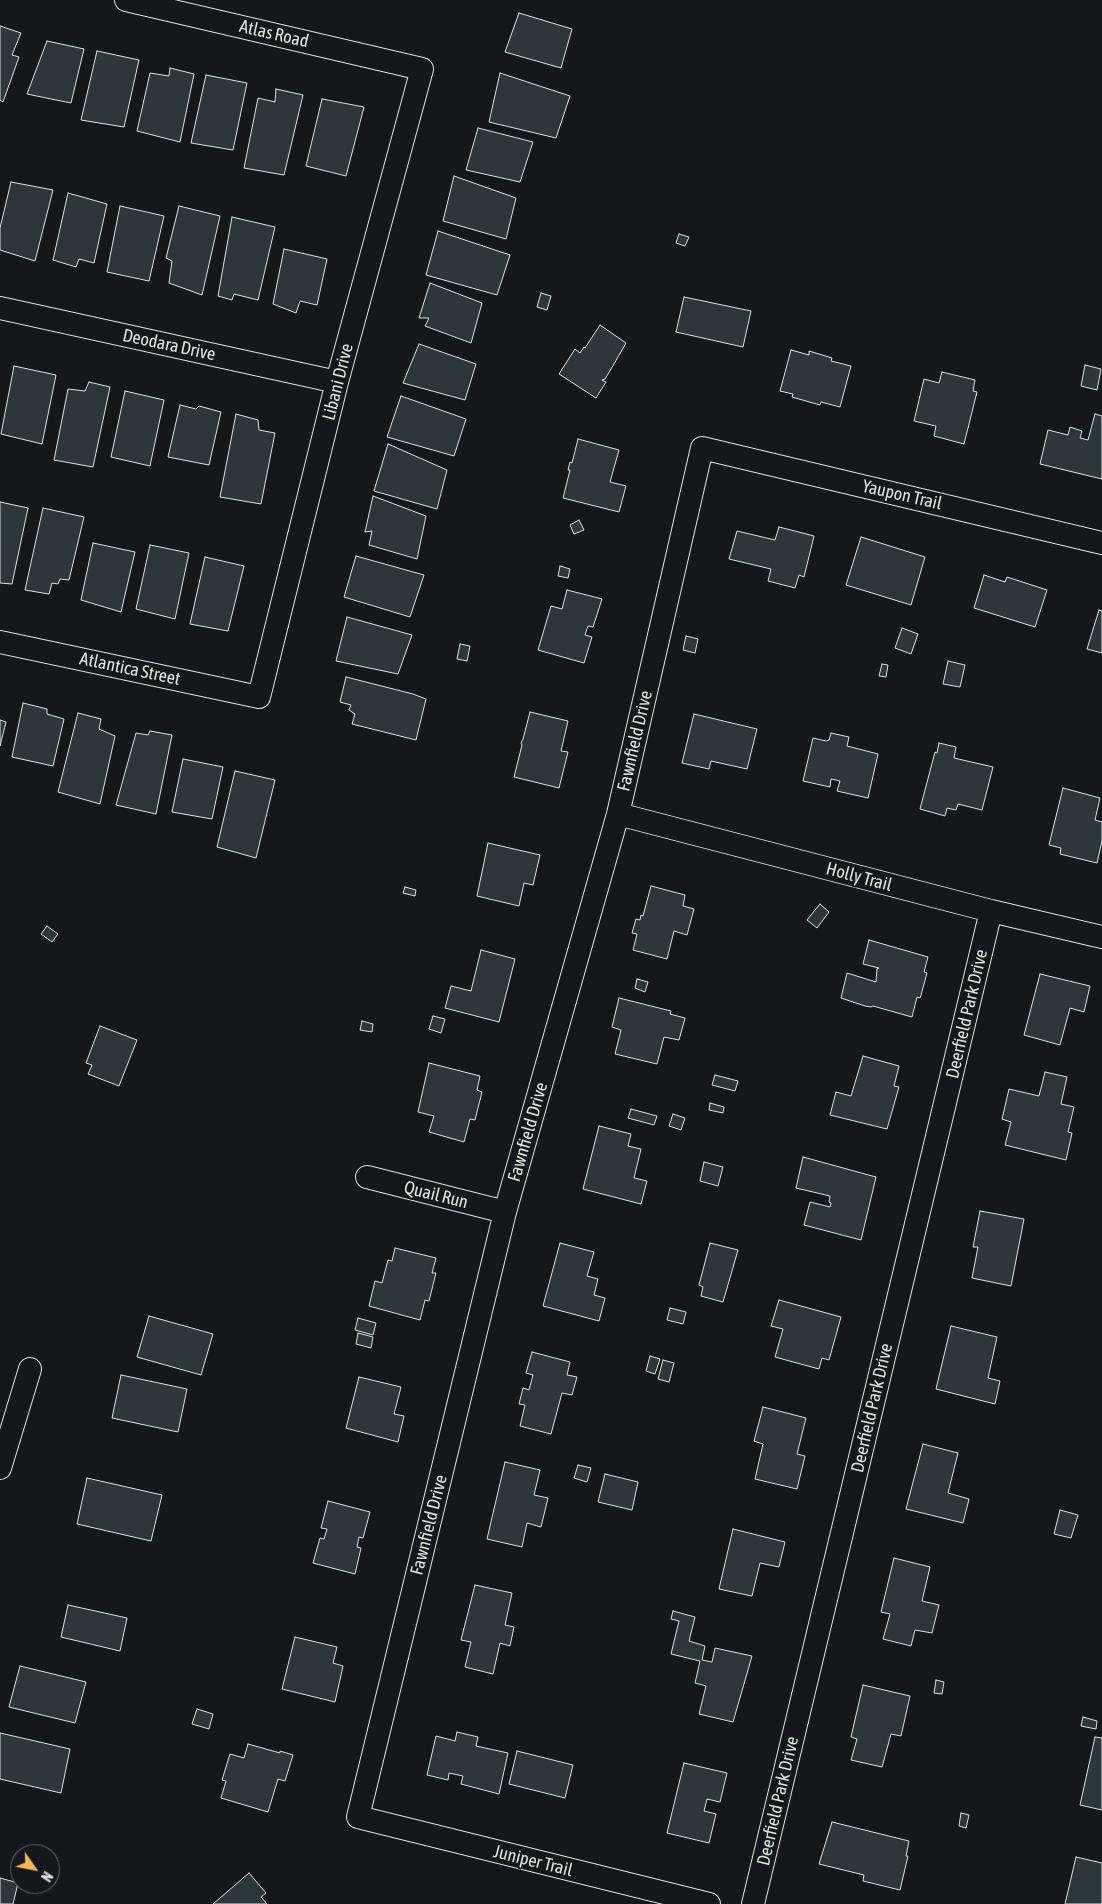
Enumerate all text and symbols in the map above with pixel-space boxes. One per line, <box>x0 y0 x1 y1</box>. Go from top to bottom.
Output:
street label: Atlas Road <box>237 16 311 52</box>
street label: Deodara Drive <box>121 325 217 365</box>
street label: Libani Drive <box>318 341 358 423</box>
street label: Yaupon Trail <box>860 475 944 515</box>
street label: Atlantica Street <box>78 648 182 690</box>
street label: Fawnfield Drive <box>613 689 657 793</box>
street label: Holly Trail <box>824 858 894 896</box>
street label: Deerfield Park Drive <box>942 947 992 1081</box>
street label: Fawnfield Drive <box>503 1080 553 1184</box>
street label: Quail Run <box>402 1177 470 1213</box>
street label: Deerfield Park Drive <box>847 1341 897 1475</box>
street label: Fawnfield Drive <box>406 1473 452 1577</box>
street label: Deerfield Park Drive <box>753 1734 803 1868</box>
street label: Juniper Trail <box>491 1841 575 1881</box>
north arrow <box>10 1844 60 1894</box>
text: N <box>38 1869 56 1884</box>

